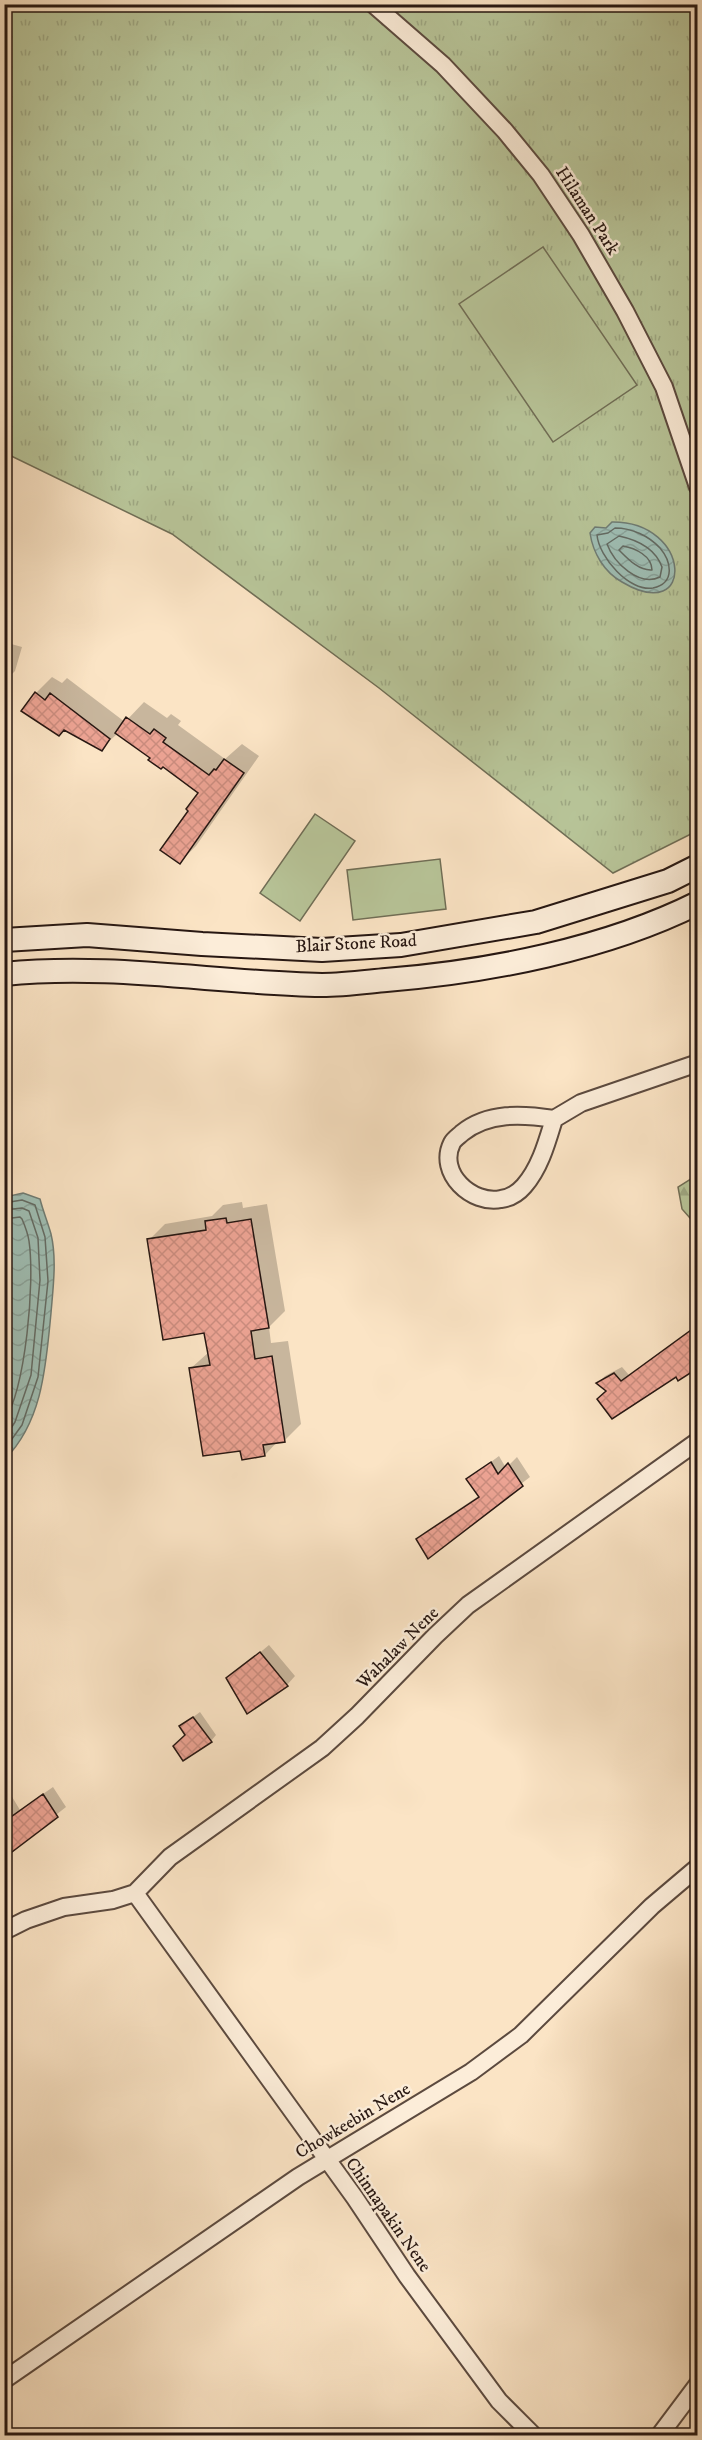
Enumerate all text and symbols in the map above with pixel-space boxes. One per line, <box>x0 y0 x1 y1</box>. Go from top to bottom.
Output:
street label: Hilaman Park <box>550 163 624 259</box>
street label: Blair Stone Road <box>295 930 417 958</box>
street label: Wahalaw Nene <box>352 1602 444 1694</box>
street label: Chowkeebin Nene <box>292 2078 414 2164</box>
street label: Chinnapakin Nene <box>340 2154 436 2276</box>

